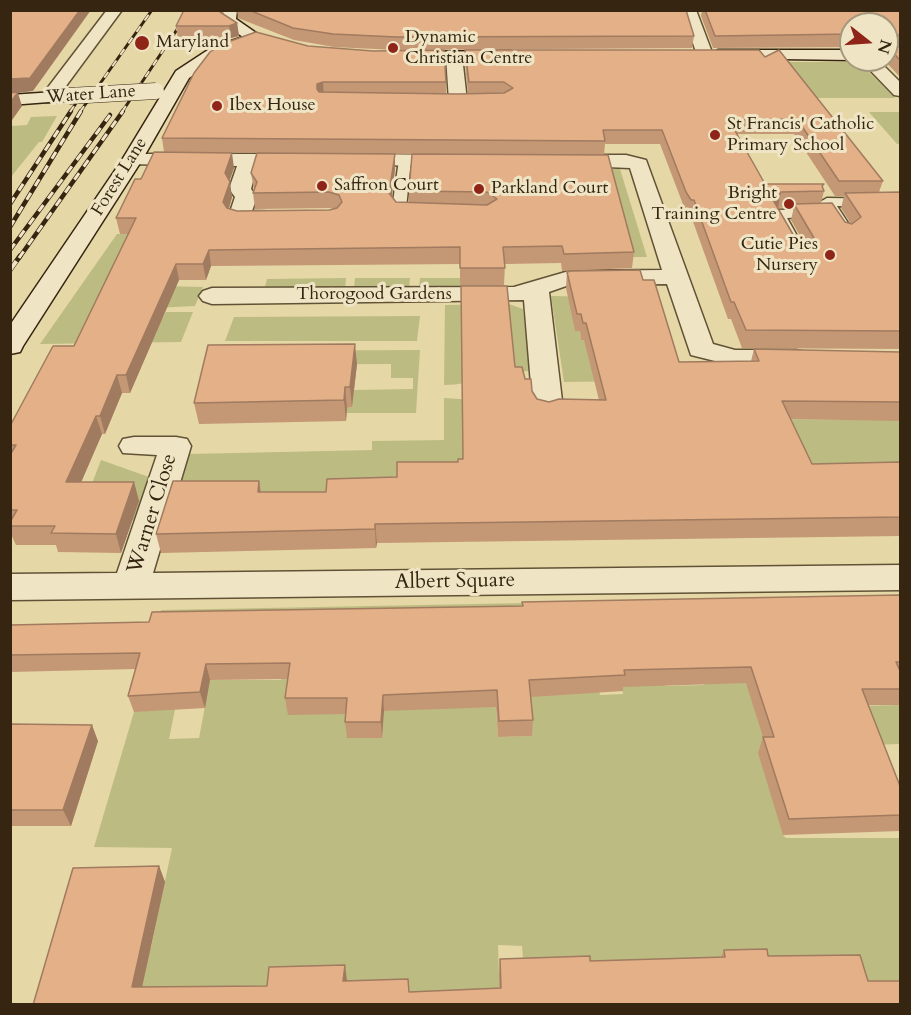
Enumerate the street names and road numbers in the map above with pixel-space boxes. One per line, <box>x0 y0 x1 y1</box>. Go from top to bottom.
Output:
street label: Water Lane <box>45 81 137 109</box>
street label: Forest Lane <box>87 134 153 220</box>
street label: Thorogood Gardens <box>296 284 452 306</box>
street label: Warner Close <box>123 451 183 577</box>
street label: Albert Square <box>395 568 515 596</box>

